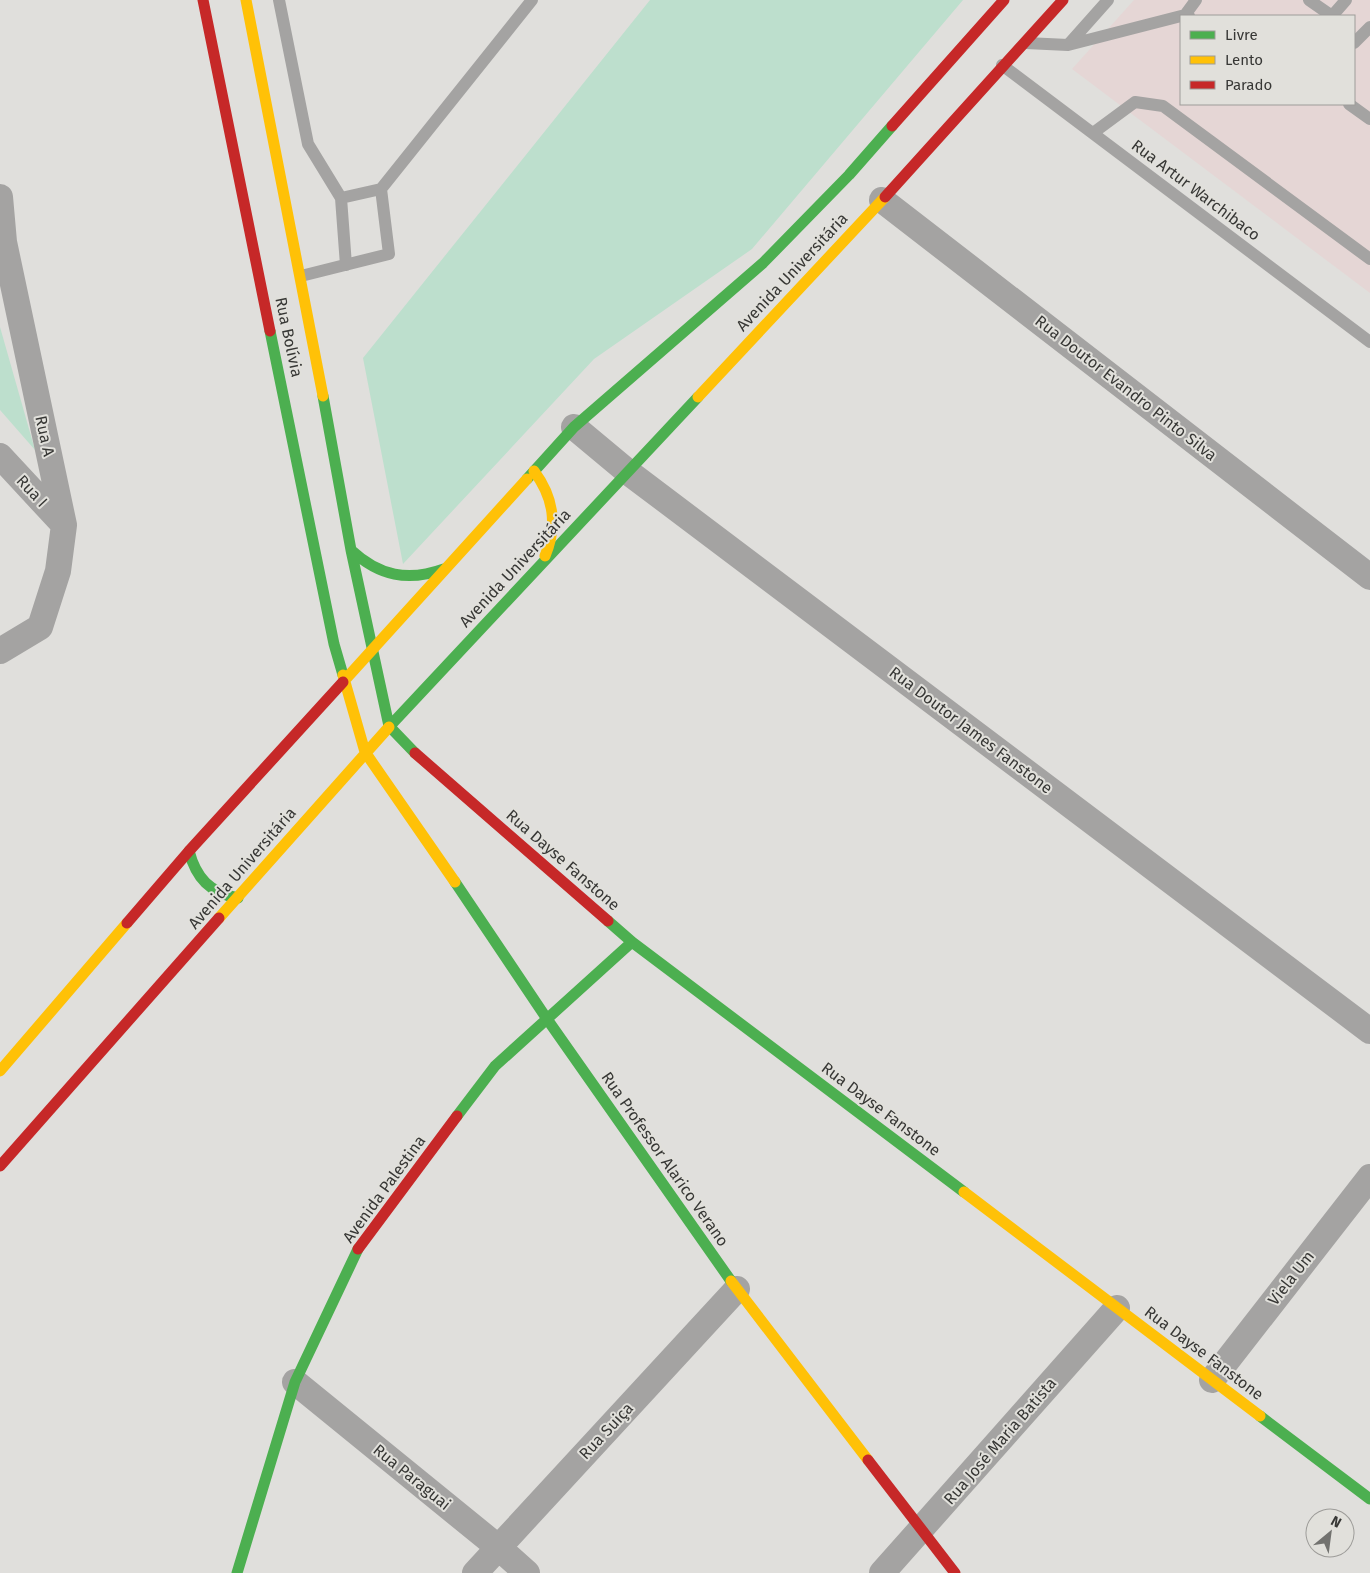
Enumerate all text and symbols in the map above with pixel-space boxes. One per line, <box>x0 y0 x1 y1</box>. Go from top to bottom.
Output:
legend <box>1180 15 1355 105</box>
text: Livre <box>1225 26 1258 44</box>
text: Lento <box>1225 51 1263 69</box>
text: Parado <box>1225 76 1272 94</box>
street label: Rua Artur Warchibaco <box>1128 135 1264 245</box>
street label: Avenida Universitária <box>732 209 852 335</box>
street label: Rua Bolívia <box>271 295 307 379</box>
street label: Rua Doutor Evandro Pinto Silva <box>1031 311 1221 465</box>
street label: Rua A <box>31 414 59 459</box>
street label: Rua I <box>13 471 51 511</box>
street label: Avenida Universitária <box>455 505 575 631</box>
street label: Rua Doutor James Fanstone <box>886 662 1056 798</box>
street label: Avenida Universitária <box>184 803 300 933</box>
street label: Rua Dayse Fanstone <box>502 806 624 914</box>
street label: Rua Dayse Fanstone <box>818 1058 944 1160</box>
street label: Rua Professor Alarico Verano <box>597 1068 733 1250</box>
street label: Avenida Palestina <box>339 1132 429 1246</box>
street label: Viela Um <box>1264 1247 1318 1309</box>
street label: Rua Dayse Fanstone <box>1141 1302 1267 1404</box>
street label: Rua José Maria Batista <box>940 1374 1060 1508</box>
street label: Rua Suiça <box>575 1399 638 1464</box>
street label: Rua Paraguai <box>370 1440 454 1514</box>
north arrow <box>1305 1508 1355 1558</box>
text: N <box>1328 1512 1344 1532</box>

